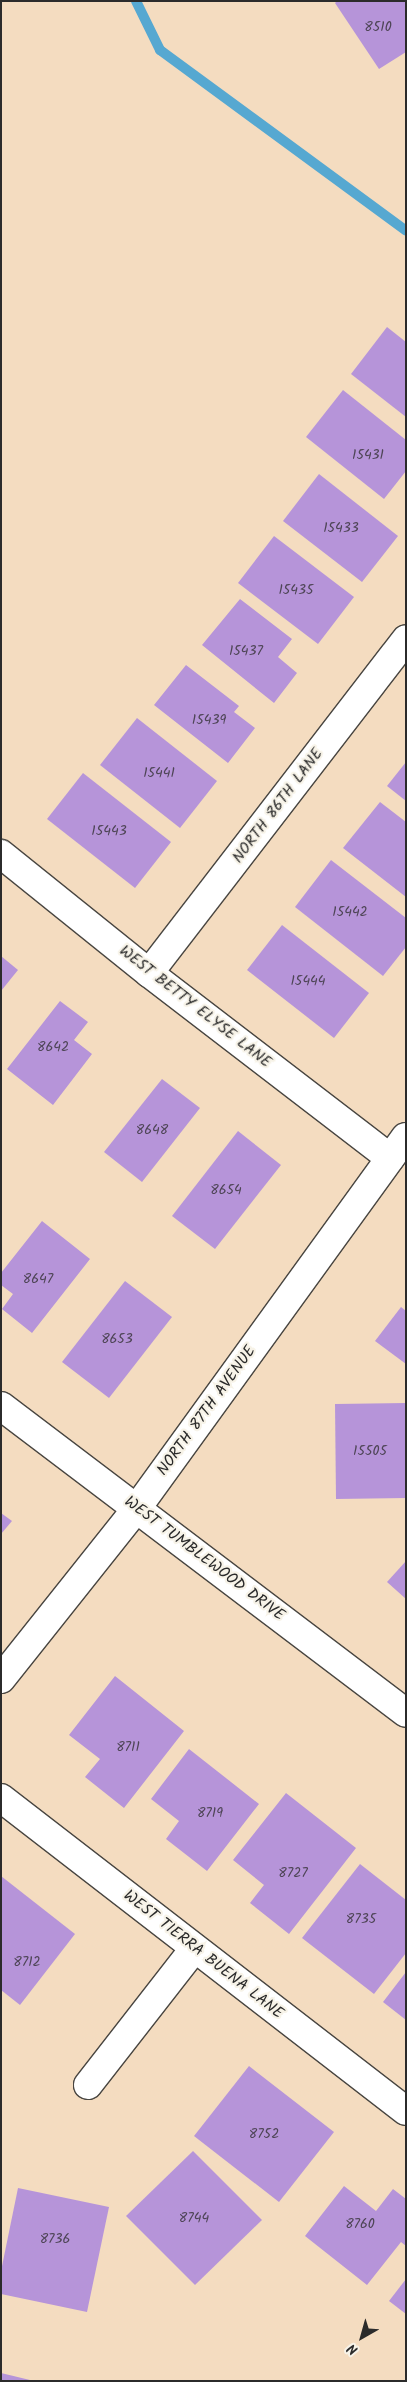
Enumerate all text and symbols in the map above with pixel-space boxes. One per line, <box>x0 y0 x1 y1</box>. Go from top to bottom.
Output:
house number: 8510 <box>364 19 392 35</box>
house number: 15431 <box>352 447 384 463</box>
house number: 15433 <box>323 520 359 536</box>
house number: 15435 <box>278 582 314 598</box>
house number: 15437 <box>229 643 263 659</box>
house number: 15439 <box>192 712 226 728</box>
street label: NORTH 86TH LANE <box>229 745 327 867</box>
house number: 15441 <box>143 765 175 781</box>
house number: 15443 <box>91 823 127 839</box>
house number: 15442 <box>332 904 368 920</box>
street label: WEST BETTY ELYSE LANE <box>115 942 275 1072</box>
house number: 15444 <box>290 973 326 989</box>
house number: 8642 <box>37 1039 69 1055</box>
house number: 8648 <box>136 1122 168 1138</box>
house number: 8654 <box>210 1182 242 1198</box>
house number: 8647 <box>23 1271 53 1287</box>
house number: 8653 <box>101 1331 133 1347</box>
street label: NORTH 87TH AVENUE <box>153 1342 261 1480</box>
house number: 15505 <box>353 1443 387 1459</box>
street label: WEST TUMBLEWOOD DRIVE <box>120 1492 288 1626</box>
house number: 8711 <box>116 1739 140 1755</box>
house number: 8719 <box>197 1805 223 1821</box>
house number: 8727 <box>278 1865 308 1881</box>
street label: WEST TIERRA BUENA LANE <box>119 1887 287 2023</box>
house number: 8735 <box>346 1911 376 1927</box>
house number: 8712 <box>13 1954 41 1970</box>
house number: 8752 <box>249 2126 279 2142</box>
house number: 8744 <box>179 2210 209 2226</box>
house number: 8760 <box>345 2216 375 2232</box>
house number: 8736 <box>40 2231 70 2247</box>
north arrow <box>337 2312 387 2362</box>
text: N <box>343 2337 363 2360</box>

